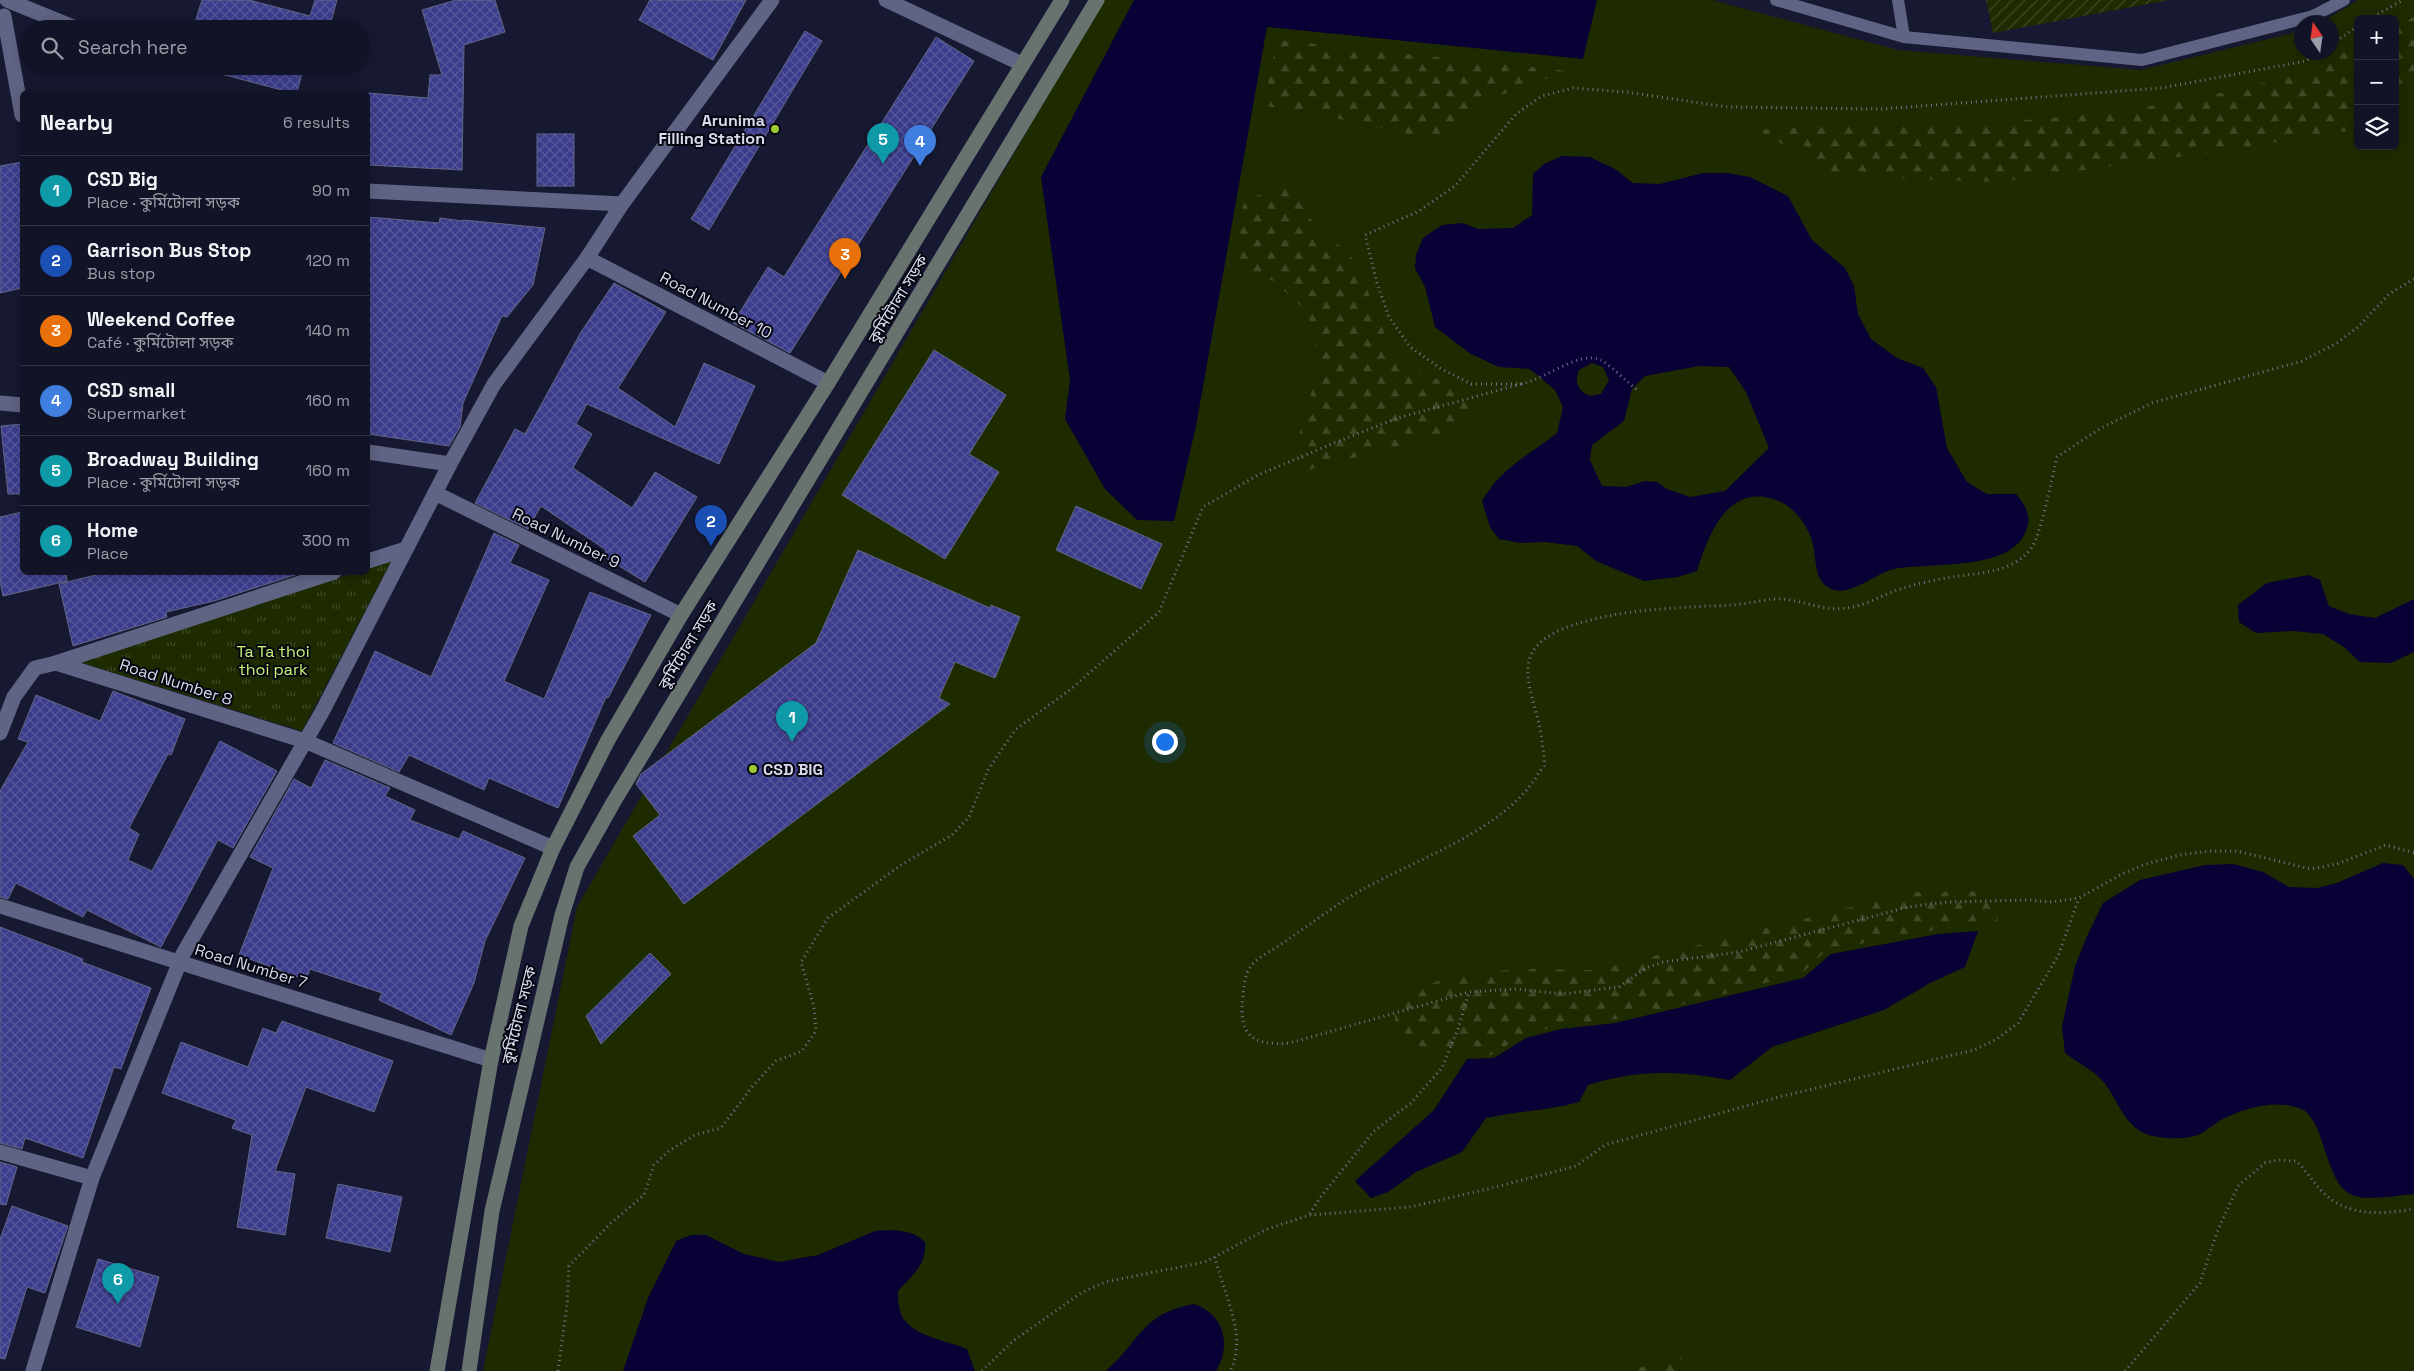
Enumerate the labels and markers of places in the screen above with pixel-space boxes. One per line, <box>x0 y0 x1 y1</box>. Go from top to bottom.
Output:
place label: Arunima Filling Station <box>658 110 765 149</box>
marker: Arunima Filling Station <box>769 123 781 135</box>
pin: 5 <box>867 123 899 164</box>
pin: 4 <box>904 125 936 166</box>
pin: 3 <box>829 238 861 279</box>
pin: 2 <box>695 505 727 546</box>
pin: 1 <box>776 701 808 742</box>
place label: CSD BIG <box>763 759 823 780</box>
marker: CSD BIG <box>747 763 759 775</box>
pin: 6 <box>102 1263 134 1304</box>

